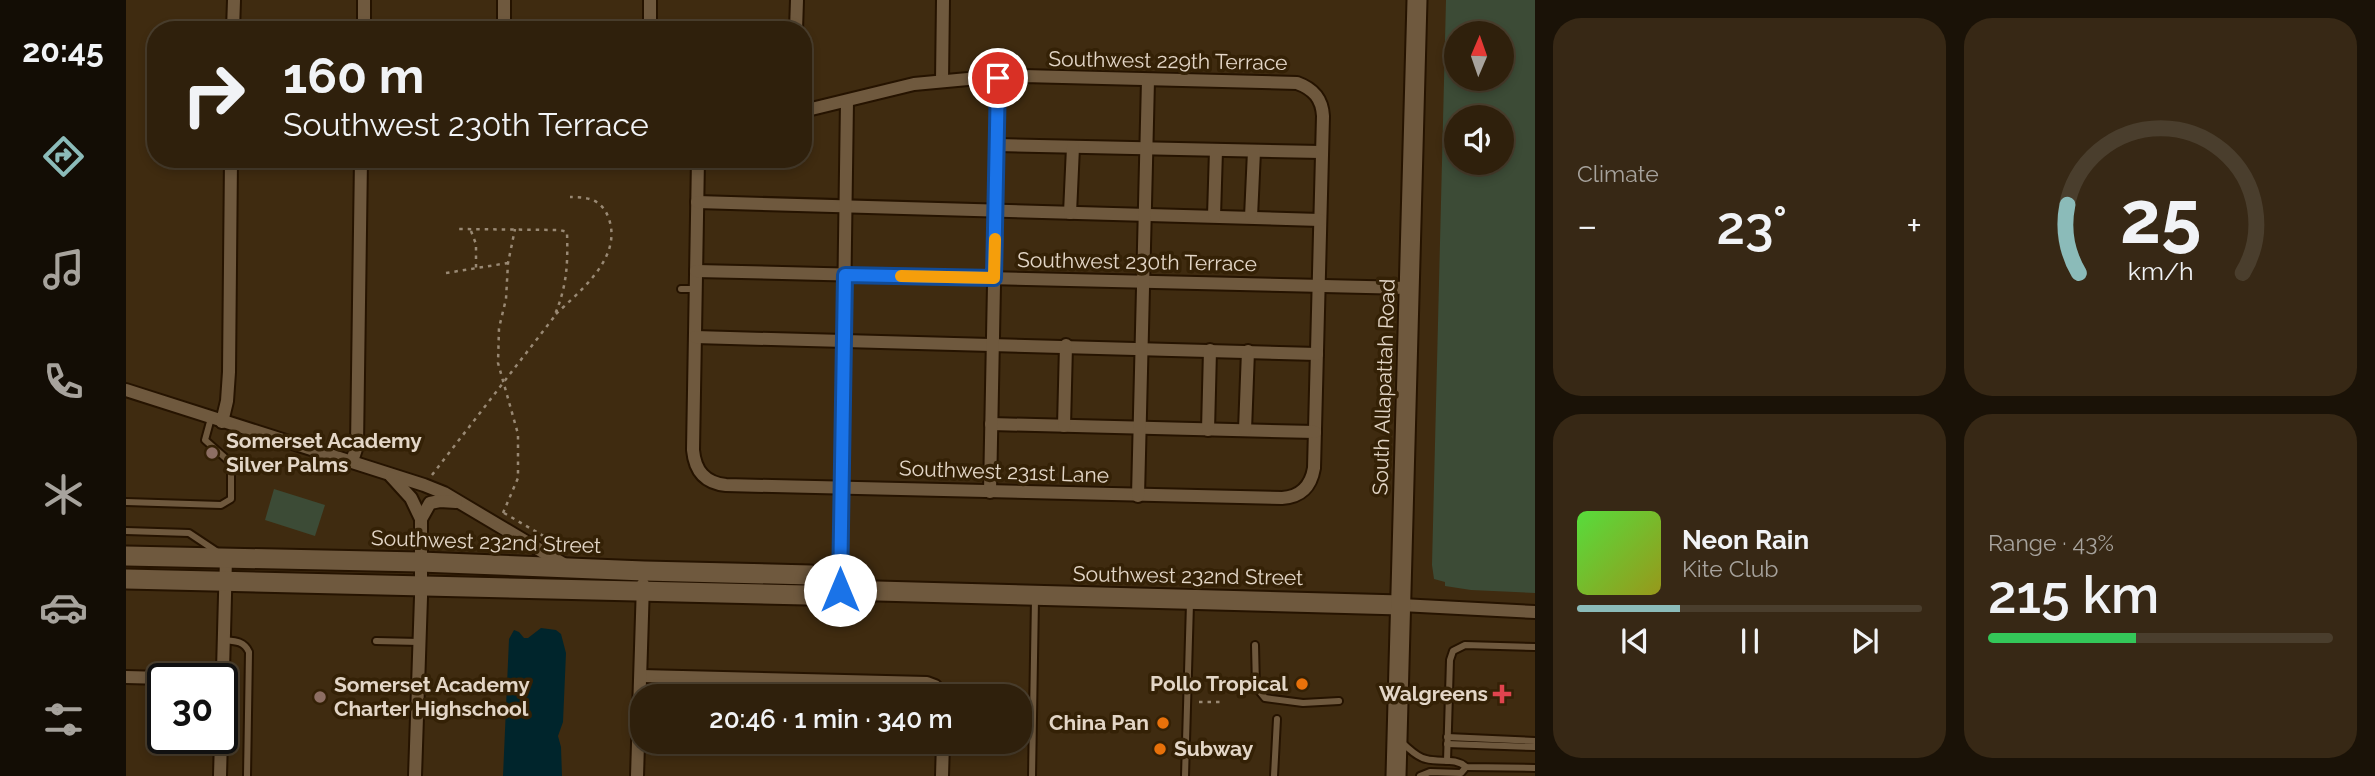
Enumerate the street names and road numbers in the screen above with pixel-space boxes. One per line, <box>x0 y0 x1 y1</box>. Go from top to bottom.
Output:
street label: Southwest 229th Terrace <box>1048 46 1288 75</box>
street label: Southwest 230th Terrace <box>1017 247 1257 276</box>
street label: South Allapattah Road <box>1367 278 1400 496</box>
street label: Southwest 231st Lane <box>899 455 1110 488</box>
street label: Southwest 232nd Street <box>371 525 602 558</box>
street label: Southwest 232nd Street <box>1073 561 1303 590</box>

